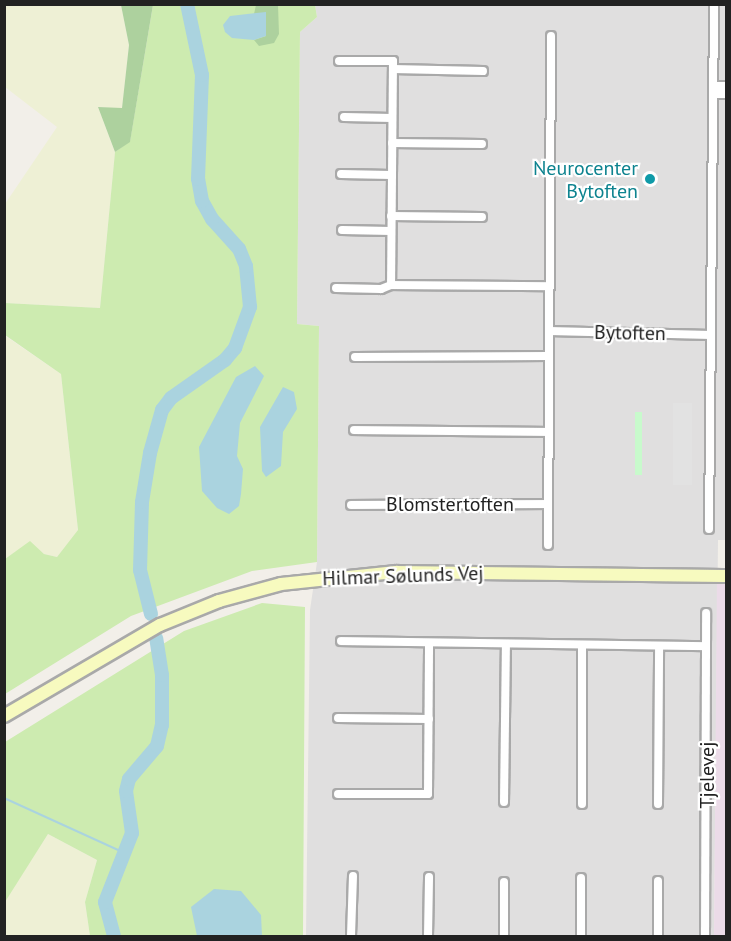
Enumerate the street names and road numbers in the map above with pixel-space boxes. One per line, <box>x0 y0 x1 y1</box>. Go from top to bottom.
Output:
street label: Bytoften <box>594 320 666 346</box>
street label: Blomstertoften <box>386 492 514 516</box>
street label: Hilmar Sølunds Vej <box>322 561 484 591</box>
street label: Tjelevej <box>695 741 719 809</box>

